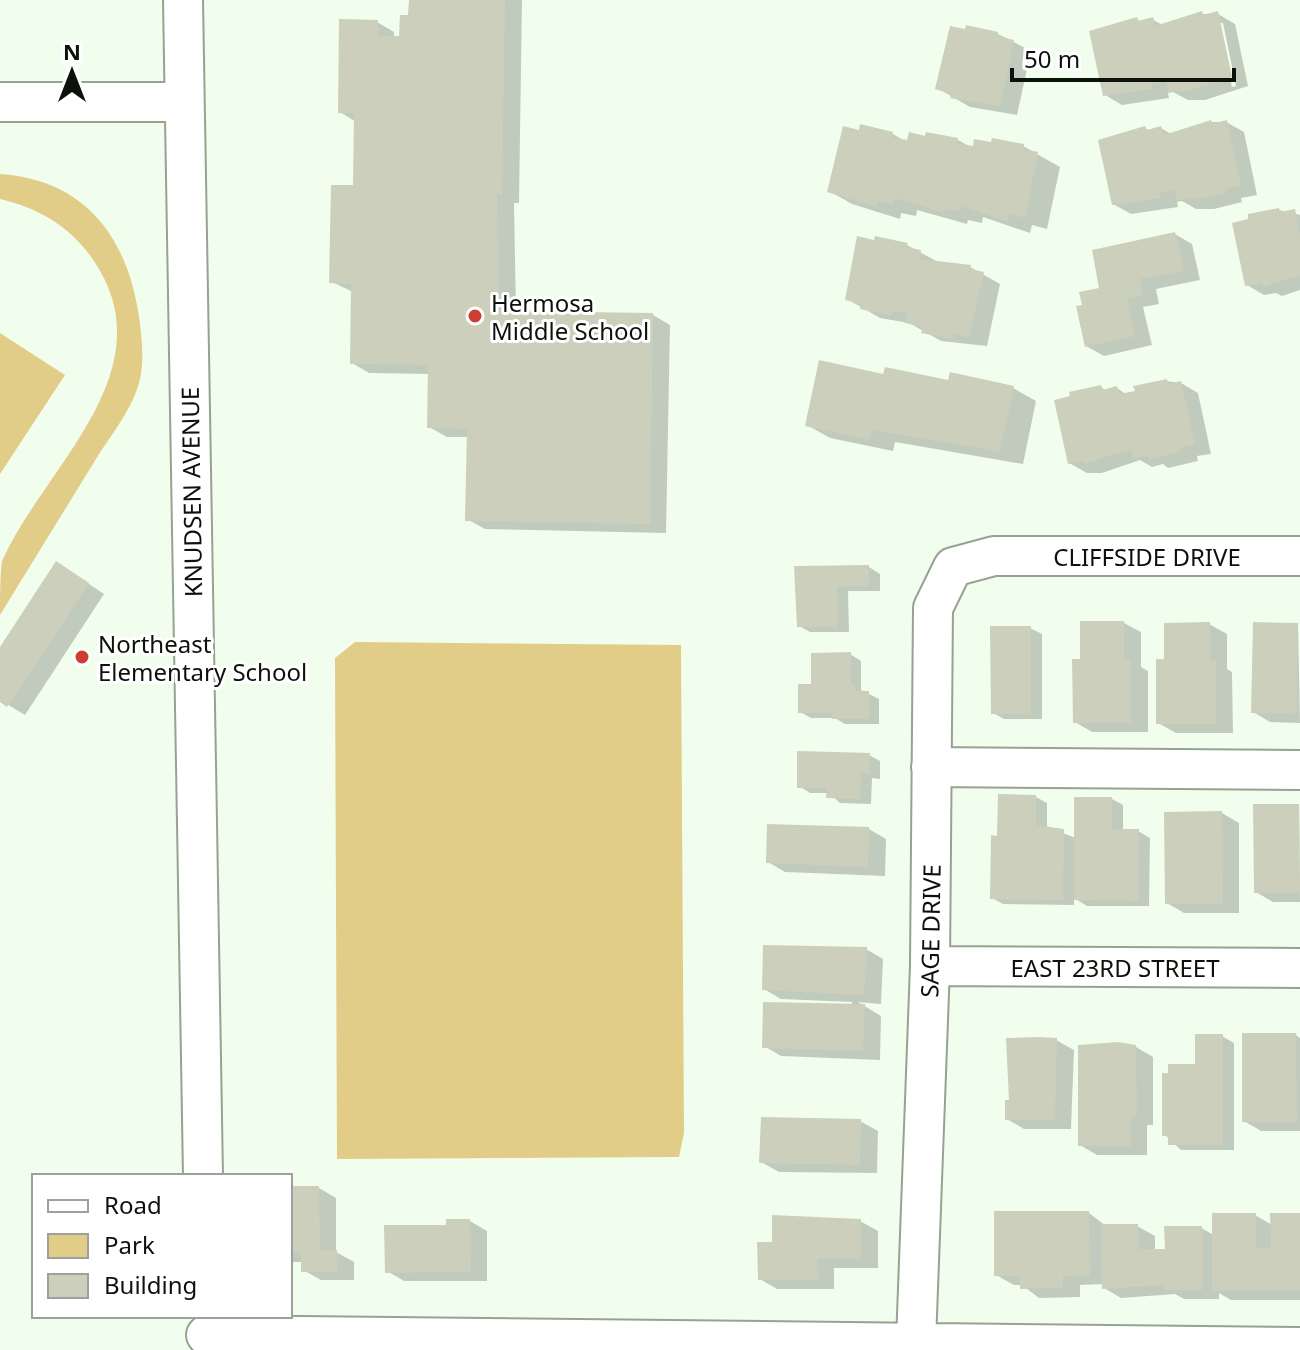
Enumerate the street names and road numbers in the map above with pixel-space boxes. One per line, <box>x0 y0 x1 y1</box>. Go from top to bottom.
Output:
street label: KNUDSEN AVENUE <box>173 387 209 597</box>
street label: CLIFFSIDE DRIVE <box>1053 540 1241 573</box>
street label: SAGE DRIVE <box>912 864 948 998</box>
street label: EAST 23RD STREET <box>1010 951 1220 984</box>

